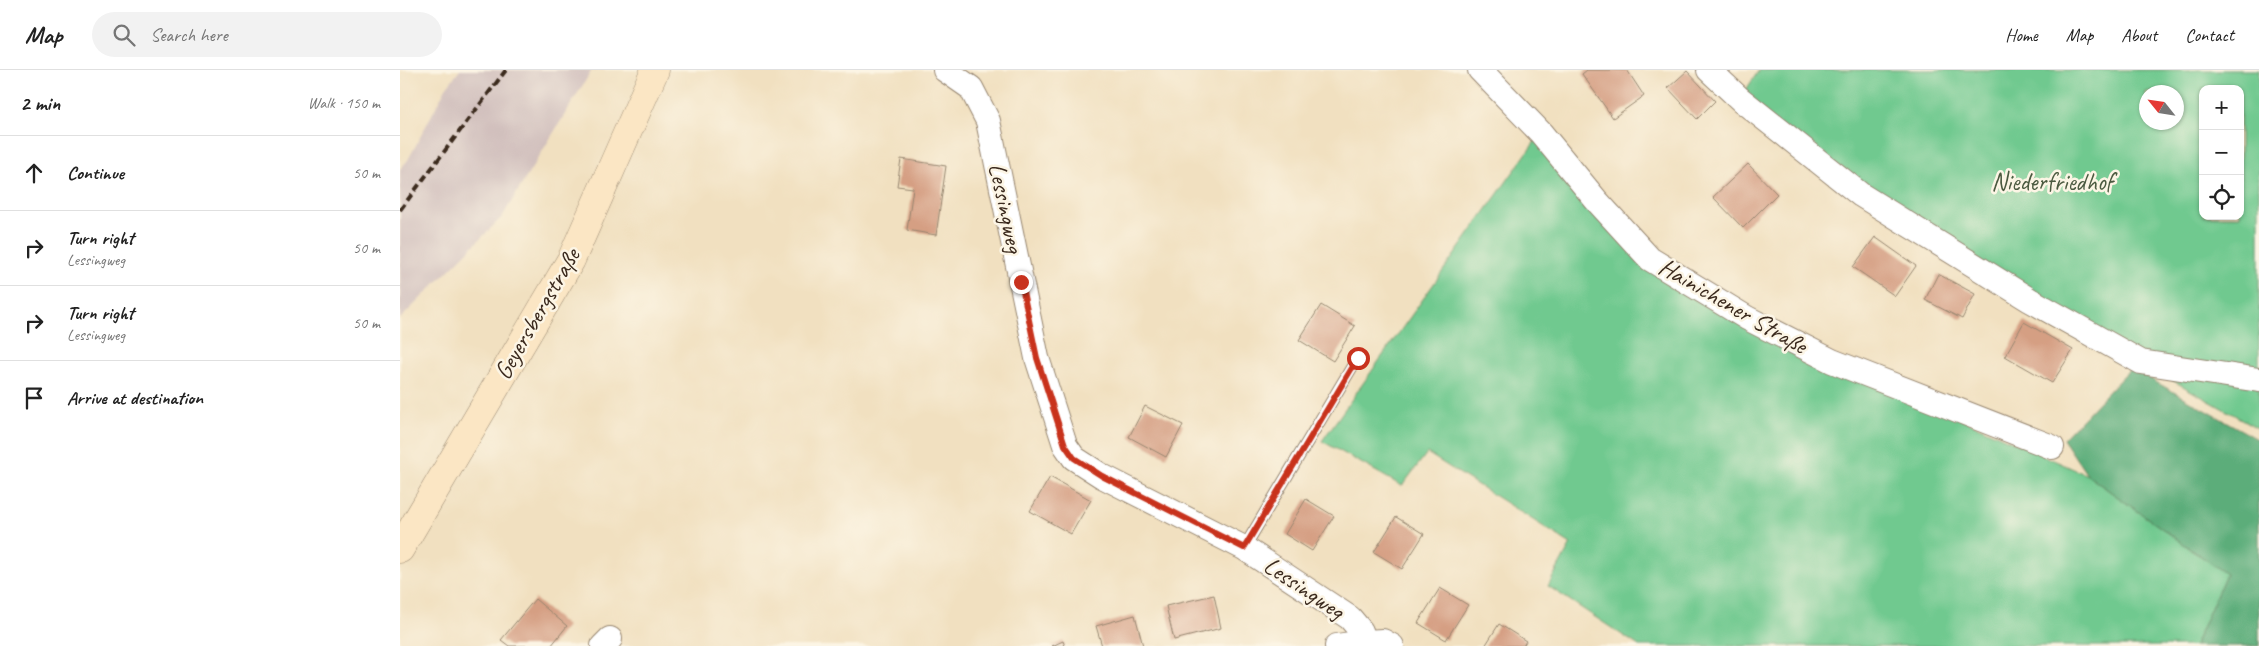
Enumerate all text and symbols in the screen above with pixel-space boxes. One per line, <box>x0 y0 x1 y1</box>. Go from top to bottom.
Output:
search box <box>92 12 442 57</box>
text: Map <box>25 20 62 50</box>
icon: search <box>110 21 138 49</box>
text: Search here <box>150 23 228 47</box>
text: Home <box>2005 24 2038 46</box>
text: Map <box>2066 24 2093 46</box>
text: About <box>2121 24 2157 46</box>
text: Contact <box>2185 24 2234 46</box>
north arrow <box>2139 85 2184 130</box>
map controls <box>2199 85 2244 220</box>
button: + <box>2199 85 2244 130</box>
text: 2 min <box>20 90 60 116</box>
text: Walk · 150 m <box>308 93 380 113</box>
button: − <box>2199 130 2244 175</box>
icon: ahead <box>20 159 48 187</box>
street label: Lessingweg <box>981 160 1032 258</box>
text: Continue <box>67 161 124 185</box>
text: 50 m <box>353 163 380 183</box>
park label: Niederfriedhof <box>1991 166 2118 198</box>
button: locate <box>2199 175 2244 220</box>
text: Turn right <box>67 226 134 250</box>
icon: right <box>20 234 48 262</box>
text: 50 m <box>353 238 380 258</box>
street label: Geyersbergstraße <box>487 241 588 385</box>
text: Lessingweg <box>67 250 125 270</box>
street label: Hainichener Straße <box>1653 251 1815 362</box>
route end <box>1010 271 1033 294</box>
text: Turn right <box>67 301 134 325</box>
icon: right <box>20 309 48 337</box>
text: 50 m <box>353 313 380 333</box>
text: Lessingweg <box>67 325 125 345</box>
route start <box>1347 347 1370 370</box>
icon: arrive <box>20 384 48 412</box>
text: Arrive at destination <box>67 386 203 410</box>
street label: Lessingweg <box>1258 549 1352 628</box>

